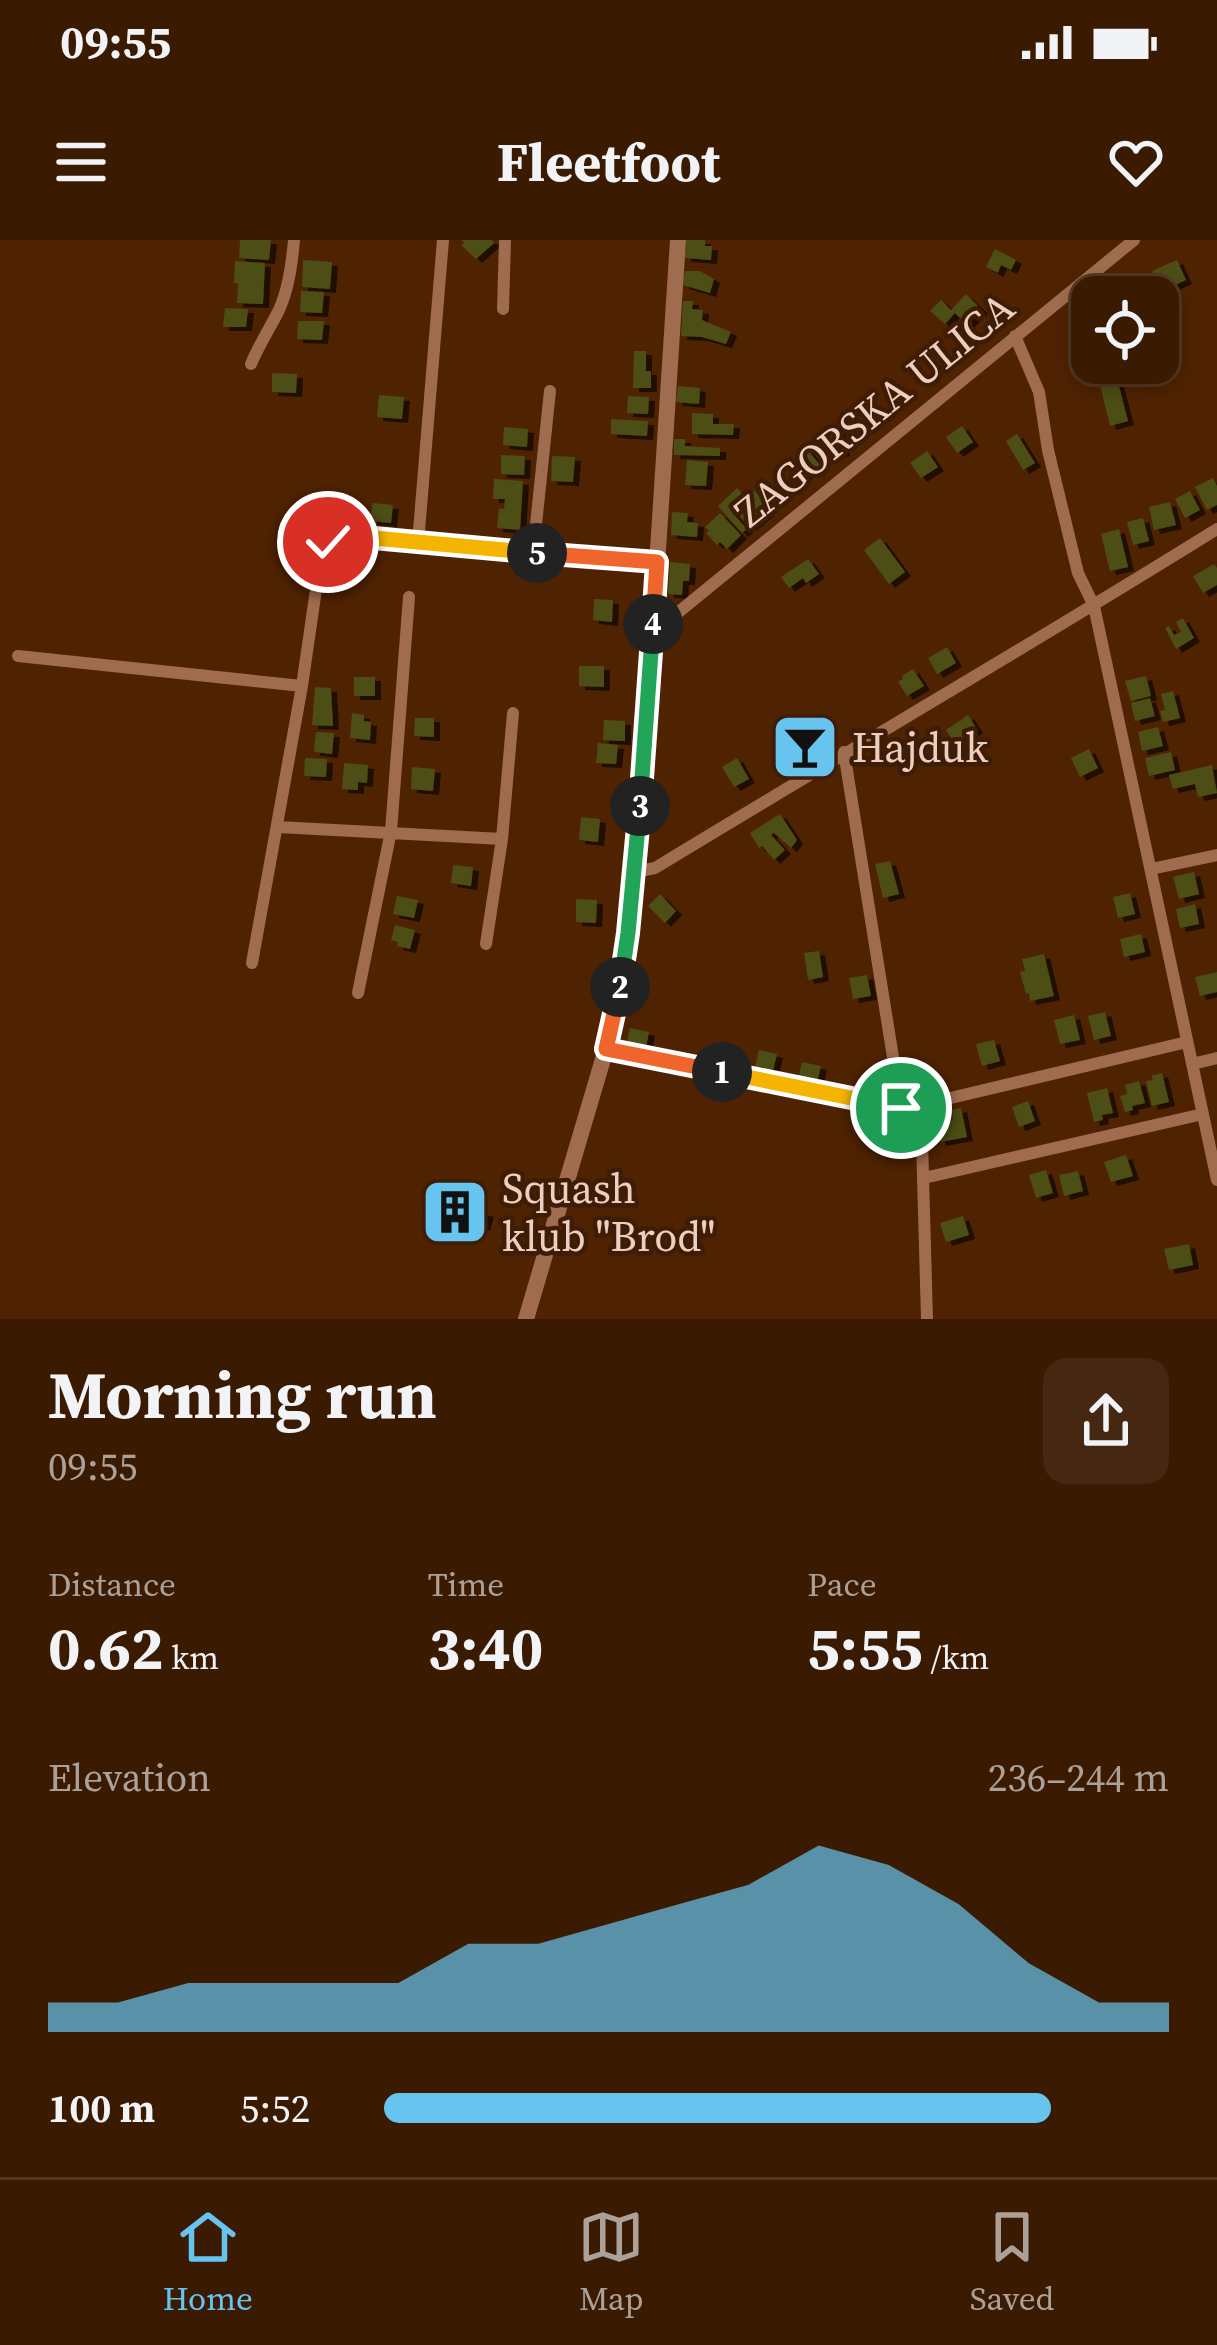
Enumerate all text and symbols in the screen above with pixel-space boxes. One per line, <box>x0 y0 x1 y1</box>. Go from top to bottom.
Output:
text: 09:55 <box>60 11 171 73</box>
text: Fleetfoot <box>497 125 720 199</box>
icon: menu <box>48 129 114 195</box>
icon: heart <box>1103 129 1169 195</box>
map controls <box>1071 276 1179 384</box>
button: locate <box>1071 276 1179 384</box>
street label: ZAGORSKA ULICA <box>722 278 1026 540</box>
pin <box>277 491 379 593</box>
icon: check <box>295 509 361 575</box>
pin: 5 <box>507 523 567 583</box>
text: 5 <box>528 530 546 575</box>
pin: 4 <box>623 594 683 654</box>
text: 4 <box>644 601 662 646</box>
bar icon: Hajduk <box>770 712 840 782</box>
place label: Hajduk <box>852 718 988 776</box>
pin: 3 <box>610 776 670 836</box>
text: 3 <box>631 783 649 828</box>
pin: 2 <box>590 957 650 1017</box>
text: 2 <box>611 964 629 1009</box>
pin: 1 <box>692 1042 752 1102</box>
text: 1 <box>713 1049 731 1094</box>
pin <box>850 1057 952 1159</box>
icon: arrive <box>868 1075 934 1141</box>
place label: Squash klub "Brod" <box>502 1159 715 1265</box>
building icon: Squash klub "Brod" <box>420 1177 490 1247</box>
text: Morning run <box>48 1350 437 1440</box>
button: share <box>1043 1358 1169 1484</box>
text: 09:55 <box>48 1440 138 1493</box>
text: Distance <box>48 1562 176 1607</box>
text: Time <box>428 1562 504 1607</box>
text: Pace <box>807 1562 877 1607</box>
text: 0.62 <box>48 1607 164 1689</box>
text: 3:40 <box>428 1607 543 1689</box>
text: 5:55 <box>807 1607 923 1689</box>
text: km <box>164 1635 219 1680</box>
text: /km <box>923 1635 989 1680</box>
text: Elevation <box>48 1751 211 1804</box>
text: 236–244 m <box>988 1751 1169 1804</box>
text: 100 m <box>48 2082 155 2135</box>
text: 5:52 <box>240 2082 310 2135</box>
tab: Home <box>163 2204 253 2321</box>
tab: Map <box>578 2204 644 2321</box>
tab: Saved <box>970 2204 1054 2321</box>

